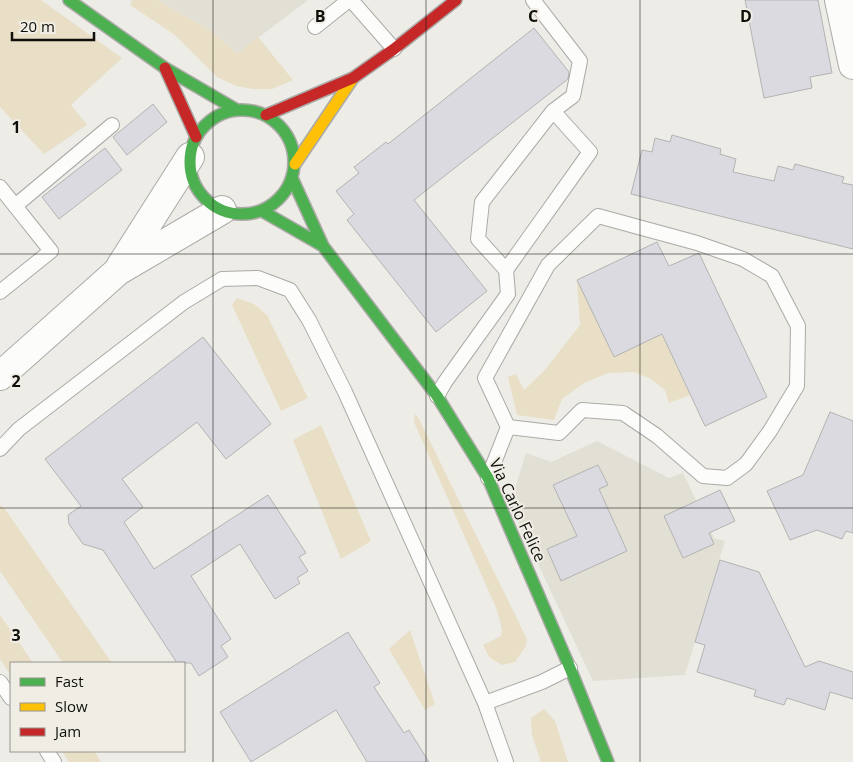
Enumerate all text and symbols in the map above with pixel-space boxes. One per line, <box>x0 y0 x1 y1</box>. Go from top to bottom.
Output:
text: B <box>315 5 325 27</box>
text: C <box>528 5 538 27</box>
text: D <box>740 5 752 27</box>
scale bar <box>12 10 95 42</box>
text: 20 m <box>20 16 55 36</box>
text: 1 <box>11 116 21 138</box>
text: 2 <box>11 370 21 392</box>
street label: Via Carlo Felice <box>484 455 552 565</box>
text: 3 <box>11 624 21 646</box>
legend <box>10 662 185 752</box>
text: Fast <box>55 671 84 691</box>
text: Slow <box>55 696 88 716</box>
text: Jam <box>53 721 81 741</box>

